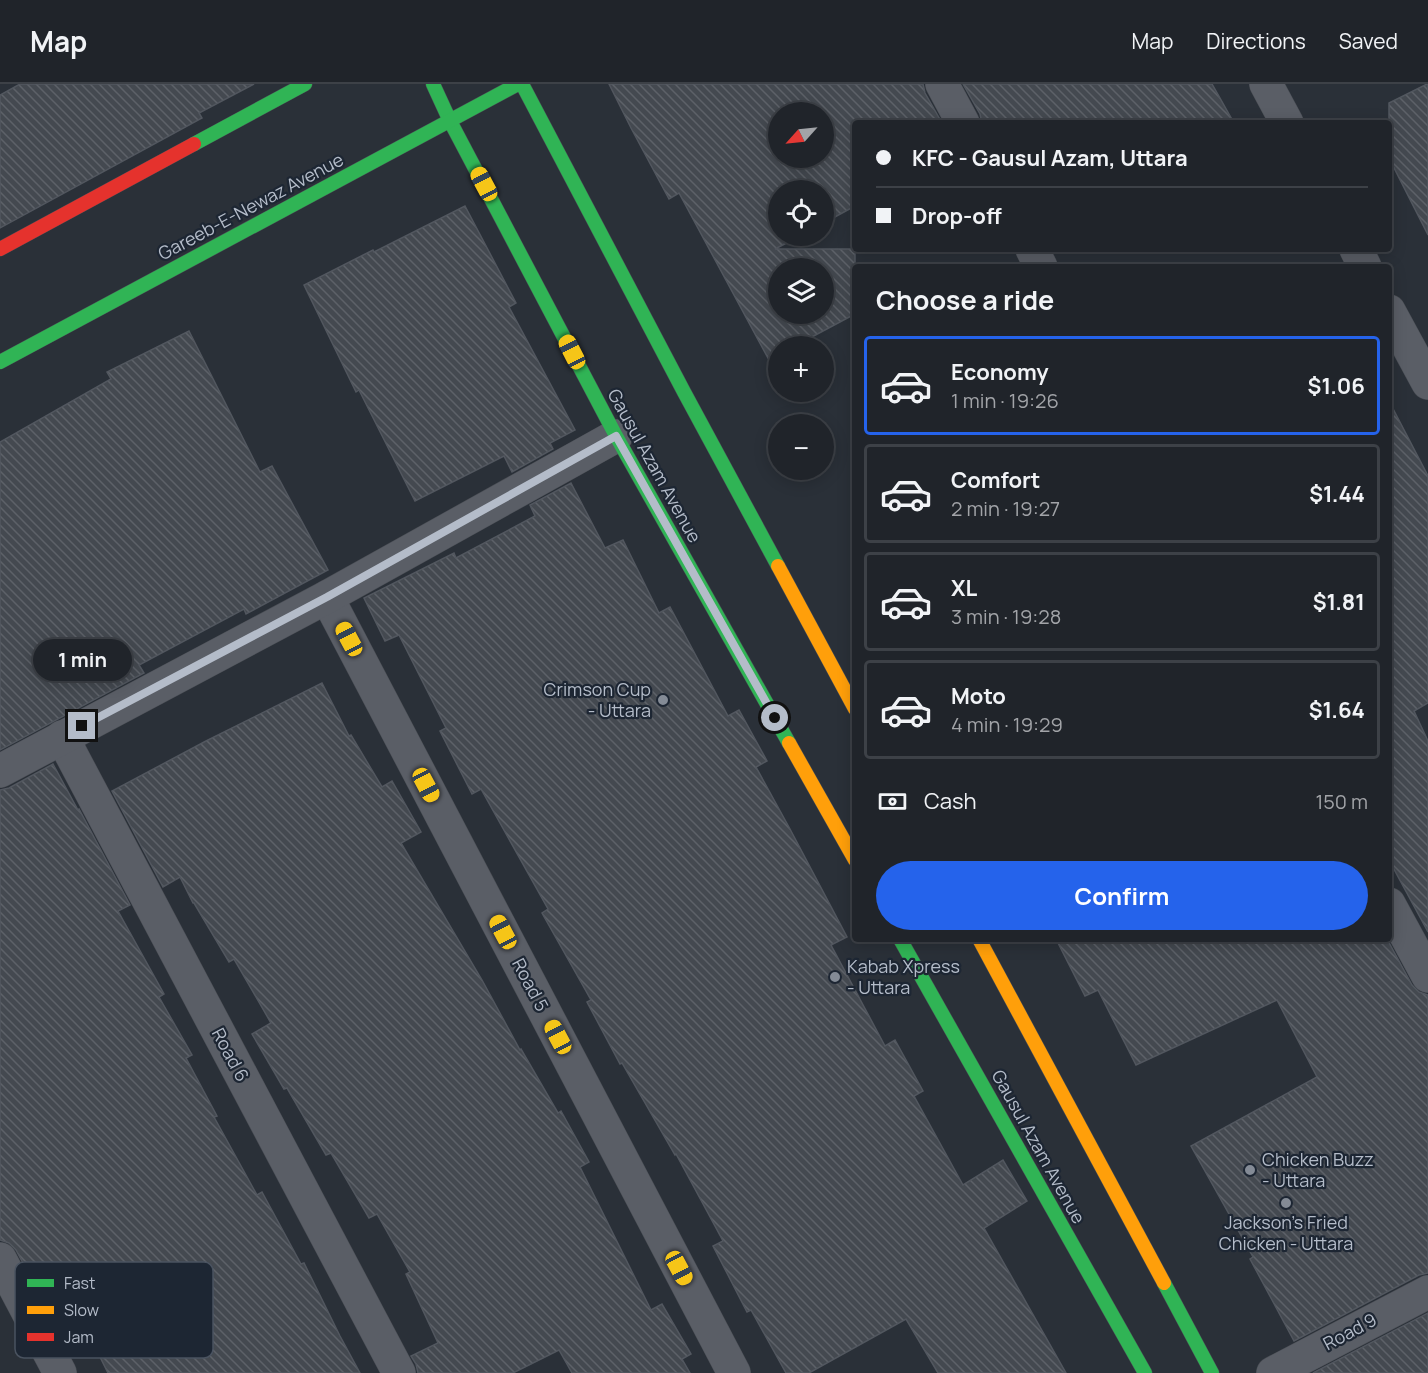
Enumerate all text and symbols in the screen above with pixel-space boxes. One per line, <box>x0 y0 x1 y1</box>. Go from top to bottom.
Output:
text: Map <box>30 22 87 60</box>
text: Map <box>1132 27 1173 55</box>
text: Directions <box>1206 27 1306 55</box>
text: Saved <box>1339 27 1398 55</box>
north arrow <box>768 102 834 168</box>
map controls <box>768 102 834 480</box>
text: KFC - Gausul Azam, Uttara <box>912 143 1188 173</box>
street label: Gareeb-E-Newaz Avenue <box>154 147 347 265</box>
car <box>468 164 500 204</box>
button: locate <box>768 180 834 246</box>
text: Drop-off <box>912 201 1002 231</box>
button: layers <box>768 258 834 324</box>
text: Choose a ride <box>876 281 1054 318</box>
car <box>556 332 588 372</box>
button: + <box>768 336 834 402</box>
text: Economy <box>951 357 1049 387</box>
icon: car <box>879 359 933 413</box>
text: $1.06 <box>1308 371 1365 401</box>
street label: Gausul Azam Avenue <box>603 384 707 547</box>
text: 1 min · 19:26 <box>951 387 1059 414</box>
button: − <box>768 414 834 480</box>
text: Comfort <box>951 465 1040 495</box>
icon: car <box>879 467 933 521</box>
text: $1.44 <box>1309 479 1365 509</box>
text: 2 min · 19:27 <box>951 495 1060 522</box>
text: XL <box>951 573 977 603</box>
icon: car <box>879 575 933 629</box>
text: $1.81 <box>1313 587 1365 617</box>
text: 3 min · 19:28 <box>951 603 1061 630</box>
car <box>333 619 365 659</box>
callout: 1 min <box>32 639 132 681</box>
text: 1 min <box>58 646 107 673</box>
place label: Crimson Cup - Uttara <box>544 677 651 722</box>
text: Moto <box>951 681 1006 711</box>
icon: car <box>879 683 933 737</box>
marker: Crimson Cup - Uttara <box>656 693 670 707</box>
text: $1.64 <box>1309 695 1365 725</box>
route start <box>761 704 788 731</box>
text: 4 min · 19:29 <box>951 711 1063 738</box>
route end <box>68 712 95 739</box>
car <box>410 765 442 805</box>
icon: cash <box>876 785 909 818</box>
text: Cash <box>924 786 977 816</box>
text: 150 m <box>1315 788 1368 815</box>
button: Confirm <box>876 861 1368 930</box>
car <box>487 912 519 952</box>
street label: Road 5 <box>507 954 555 1015</box>
place label: Kabab Xpress - Uttara <box>847 954 960 999</box>
marker: Kabab Xpress - Uttara <box>828 970 842 984</box>
car <box>542 1017 574 1057</box>
street label: Road 6 <box>207 1024 255 1086</box>
street label: Gausul Azam Avenue <box>987 1065 1091 1228</box>
place label: Chicken Buzz - Uttara <box>1262 1147 1374 1192</box>
marker: Chicken Buzz - Uttara <box>1243 1163 1257 1177</box>
marker: Jackson's Fried Chicken - Uttara <box>1279 1196 1293 1210</box>
place label: Jackson's Fried Chicken - Uttara <box>1219 1210 1353 1255</box>
car <box>663 1248 695 1288</box>
legend <box>15 1262 213 1358</box>
text: Fast <box>64 1272 95 1294</box>
text: Slow <box>64 1299 99 1321</box>
street label: Road 9 <box>1319 1307 1381 1355</box>
text: Jam <box>64 1326 94 1348</box>

